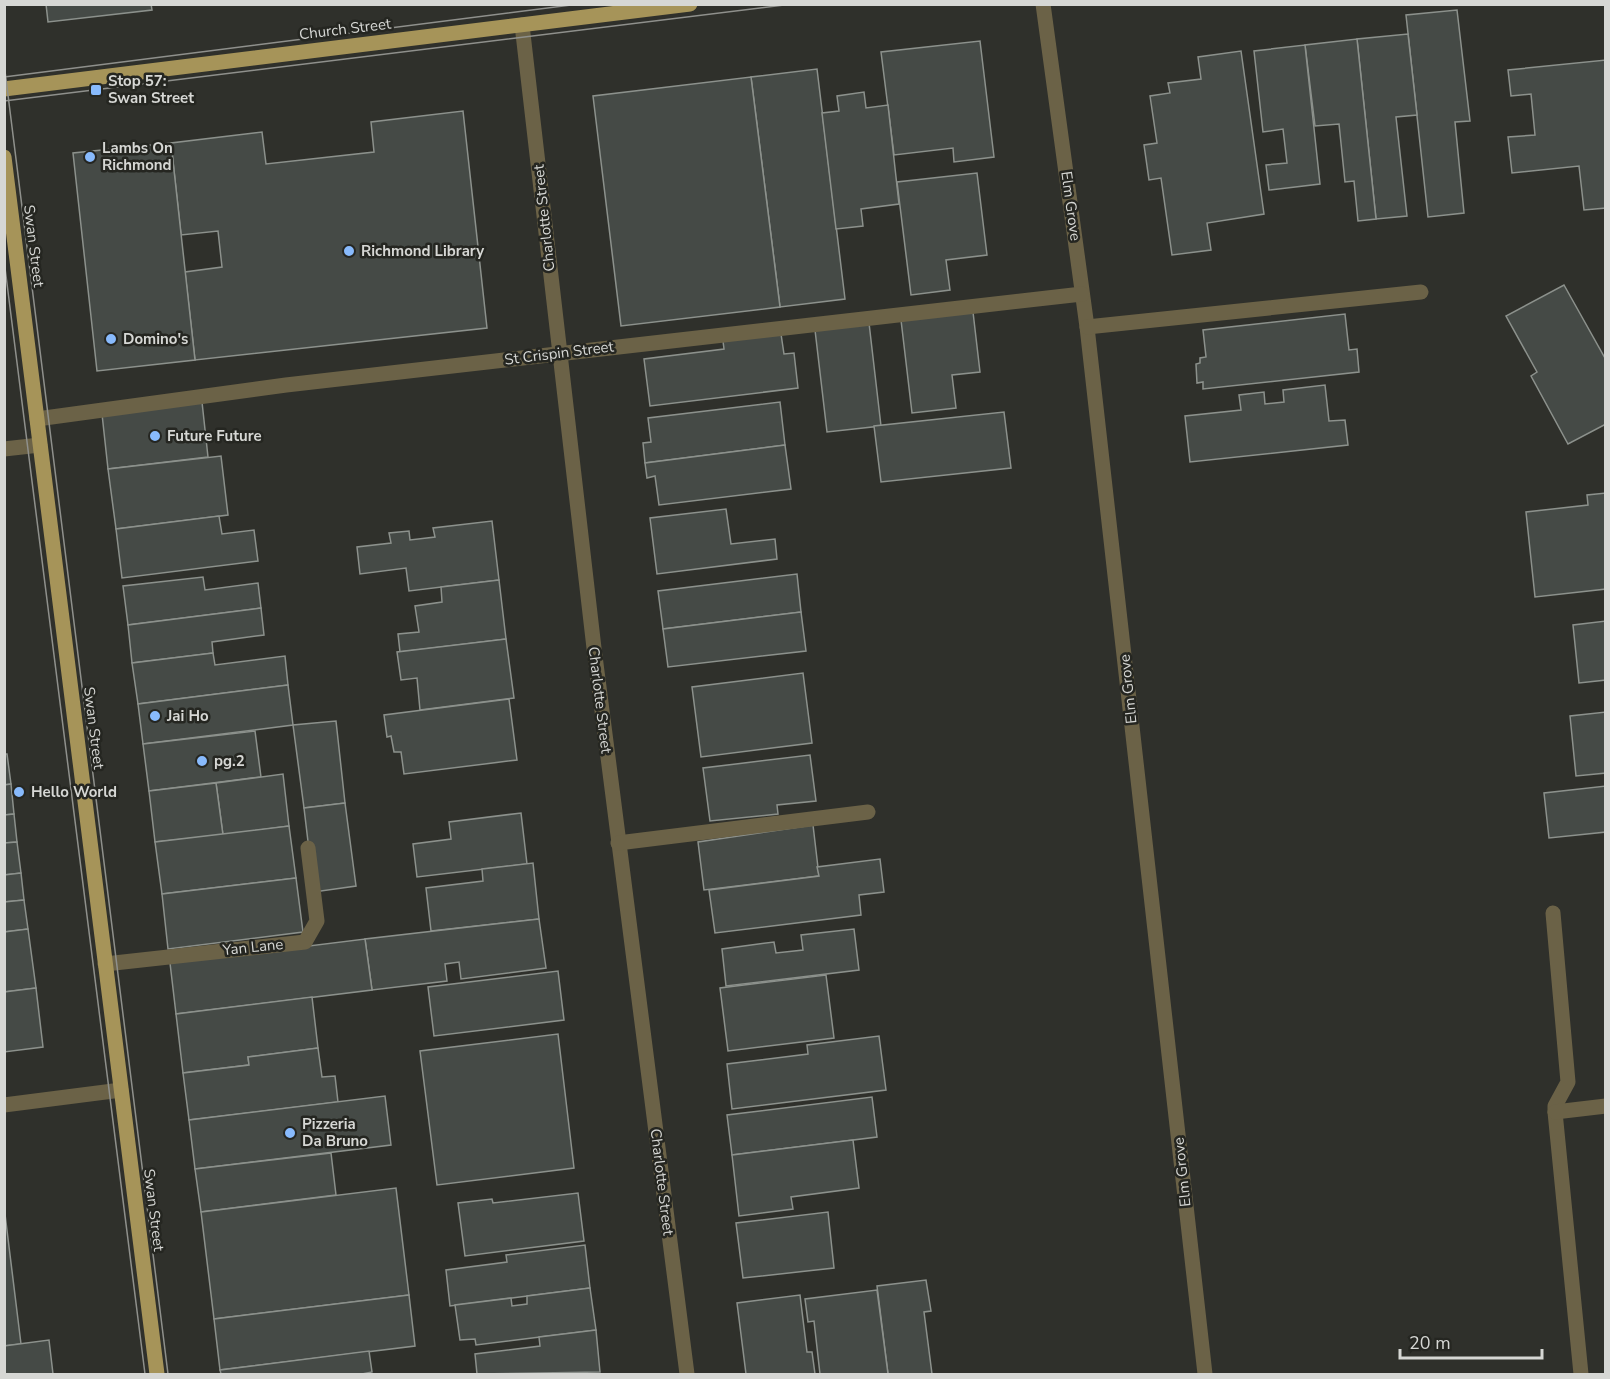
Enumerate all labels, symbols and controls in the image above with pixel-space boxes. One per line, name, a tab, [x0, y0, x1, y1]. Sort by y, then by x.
street label: Church Street	[298, 13, 393, 45]
place label: Stop 57: Swan Street	[108, 71, 194, 108]
marker: Stop 57: Swan Street	[89, 83, 103, 97]
place label: Lambs On Richmond	[102, 138, 173, 175]
marker: Lambs On Richmond	[83, 150, 97, 164]
street label: Charlotte Street	[528, 163, 560, 273]
street label: Elm Grove	[1056, 170, 1086, 242]
street label: Swan Street	[19, 204, 49, 289]
place label: Richmond Library	[361, 241, 484, 261]
marker: Richmond Library	[342, 244, 356, 258]
place label: Domino's	[123, 329, 188, 349]
marker: Domino's	[104, 332, 118, 346]
street label: St Crispin Street	[503, 336, 616, 370]
place label: Future Future	[167, 426, 262, 446]
marker: Future Future	[148, 429, 162, 443]
street label: Charlotte Street	[584, 645, 617, 755]
street label: Elm Grove	[1114, 653, 1142, 725]
street label: Swan Street	[79, 686, 109, 771]
place label: Jai Ho	[166, 706, 209, 726]
marker: Jai Ho	[148, 709, 162, 723]
place label: pg.2	[214, 751, 245, 771]
marker: pg.2	[195, 754, 209, 768]
place label: Hello World	[31, 782, 117, 802]
marker: Hello World	[12, 785, 26, 799]
street label: Yan Lane	[221, 934, 284, 960]
place label: Pizzeria Da Bruno	[302, 1114, 368, 1151]
marker: Pizzeria Da Bruno	[283, 1126, 297, 1140]
street label: Charlotte Street	[646, 1127, 679, 1237]
street label: Elm Grove	[1168, 1136, 1196, 1208]
street label: Swan Street	[139, 1168, 169, 1253]
scale bar	[1400, 1322, 1542, 1360]
text: 20 m	[1409, 1331, 1451, 1355]

